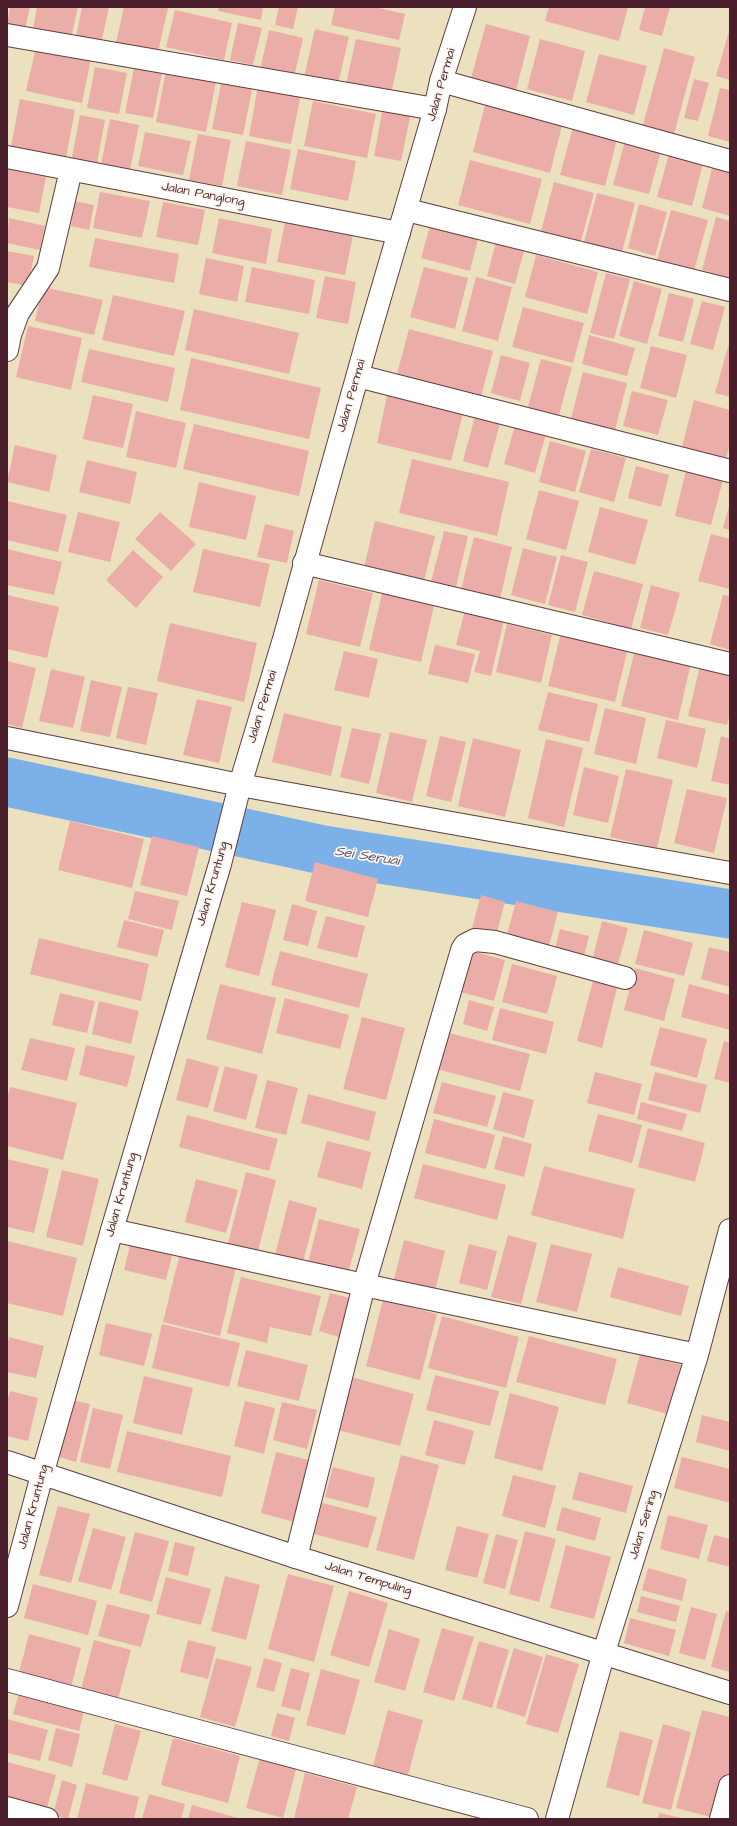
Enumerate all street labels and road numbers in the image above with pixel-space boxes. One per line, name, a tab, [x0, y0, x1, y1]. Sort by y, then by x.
street label: Jalan Permai	[424, 47, 460, 123]
street label: Jalan Panglong	[160, 179, 246, 211]
street label: Jalan Permai	[334, 358, 370, 434]
street label: Jalan Permai	[245, 669, 281, 745]
street label: Jalan Kruntung	[194, 840, 232, 928]
street label: Jalan Kruntung	[103, 1151, 141, 1239]
street label: Jalan Kruntung	[15, 1463, 53, 1551]
street label: Jalan Sering	[626, 1488, 662, 1562]
street label: Jalan Tempuling	[323, 1558, 413, 1600]

